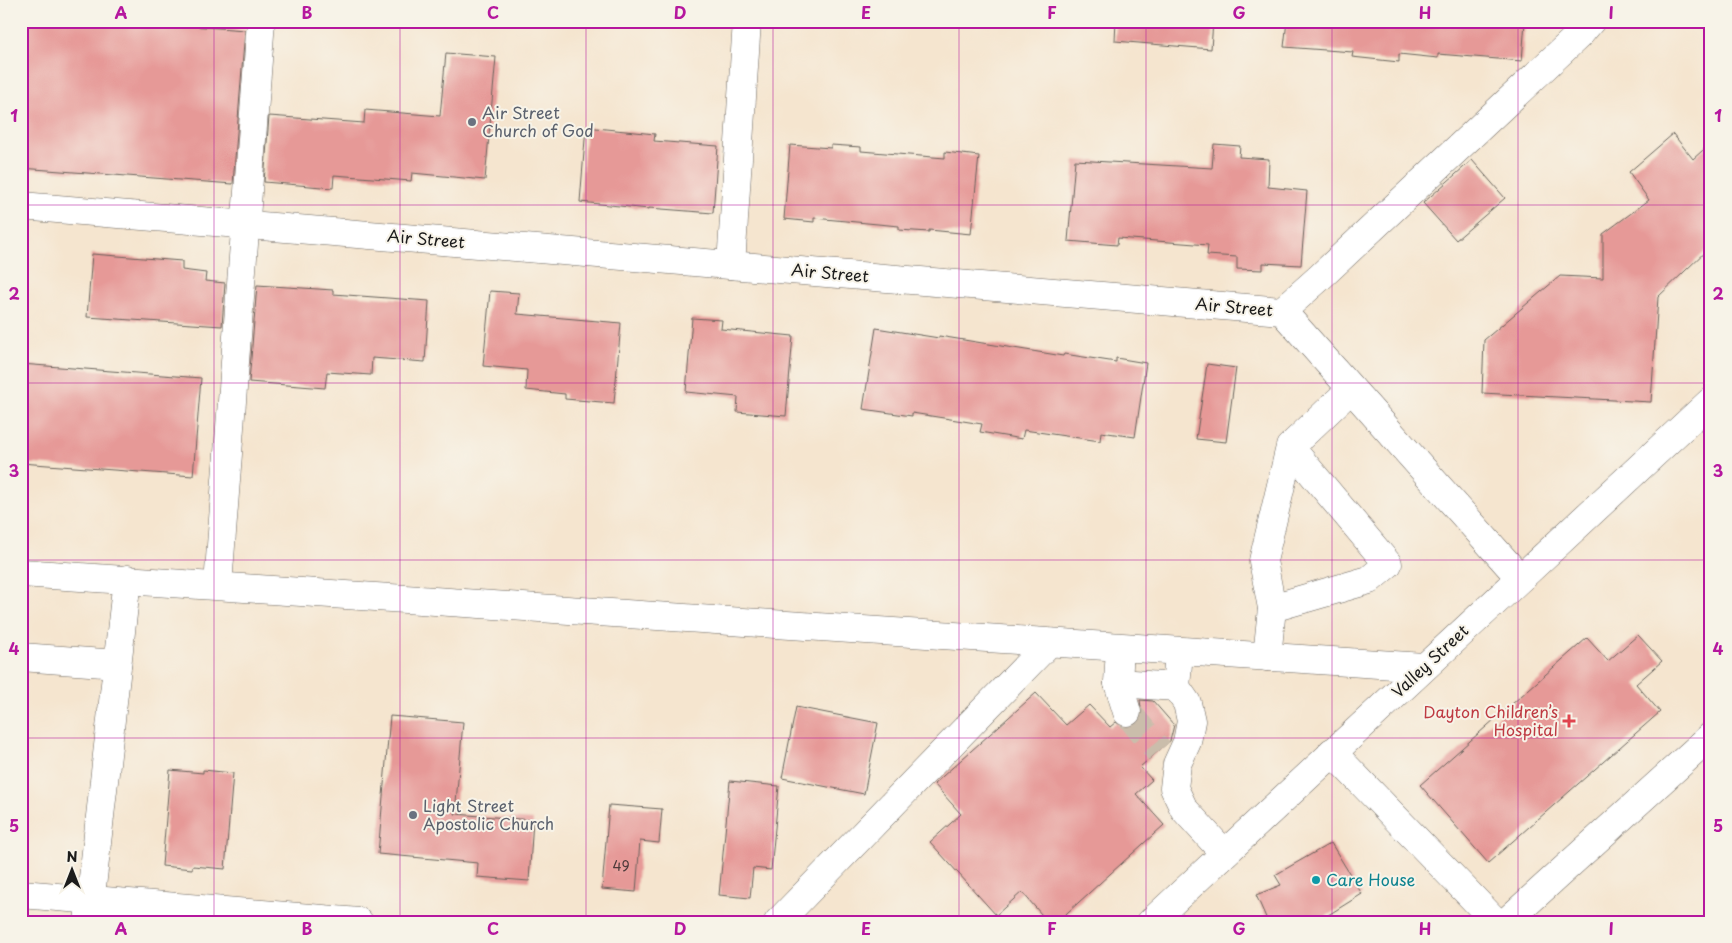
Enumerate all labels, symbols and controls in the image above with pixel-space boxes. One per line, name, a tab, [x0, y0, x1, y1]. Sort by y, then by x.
text: A	[115, 0, 128, 24]
text: B	[302, 0, 313, 24]
text: C	[487, 0, 499, 24]
text: D	[674, 0, 686, 24]
text: E	[861, 0, 871, 24]
text: F	[1047, 0, 1057, 24]
text: G	[1232, 0, 1246, 24]
text: H	[1419, 0, 1431, 24]
text: I	[1608, 0, 1614, 24]
place label: Air Street Church of God	[482, 100, 594, 142]
text: 1	[10, 103, 18, 127]
text: 1	[1714, 103, 1722, 127]
marker: Air Street Church of God	[466, 116, 478, 128]
street label: Air Street	[386, 223, 466, 253]
street label: Air Street	[790, 257, 870, 287]
text: 2	[8, 281, 20, 305]
text: 2	[1712, 281, 1724, 305]
street label: Air Street	[1194, 291, 1274, 321]
text: 3	[9, 458, 19, 482]
text: 3	[1713, 458, 1723, 482]
street label: Valley Street	[1385, 618, 1474, 702]
text: 4	[9, 636, 20, 660]
text: 4	[1713, 636, 1724, 660]
place label: Dayton Children’s Hospital	[1423, 699, 1558, 741]
marker: Dayton Children’s Hospital	[1562, 714, 1576, 728]
place label: Light Street Apostolic Church	[423, 793, 554, 835]
marker: Light Street Apostolic Church	[407, 809, 419, 821]
text: 5	[9, 813, 19, 837]
text: 5	[1713, 813, 1723, 837]
north arrow	[48, 846, 98, 896]
text: N	[66, 846, 78, 867]
house number: 49	[612, 855, 630, 876]
place label: Care House	[1326, 867, 1415, 891]
marker: Care House	[1310, 874, 1322, 886]
text: A	[115, 916, 128, 940]
text: B	[302, 916, 313, 940]
text: C	[487, 916, 499, 940]
text: D	[674, 916, 686, 940]
text: E	[861, 916, 871, 940]
text: F	[1047, 916, 1057, 940]
text: G	[1232, 916, 1246, 940]
text: H	[1419, 916, 1431, 940]
text: I	[1608, 916, 1614, 940]

